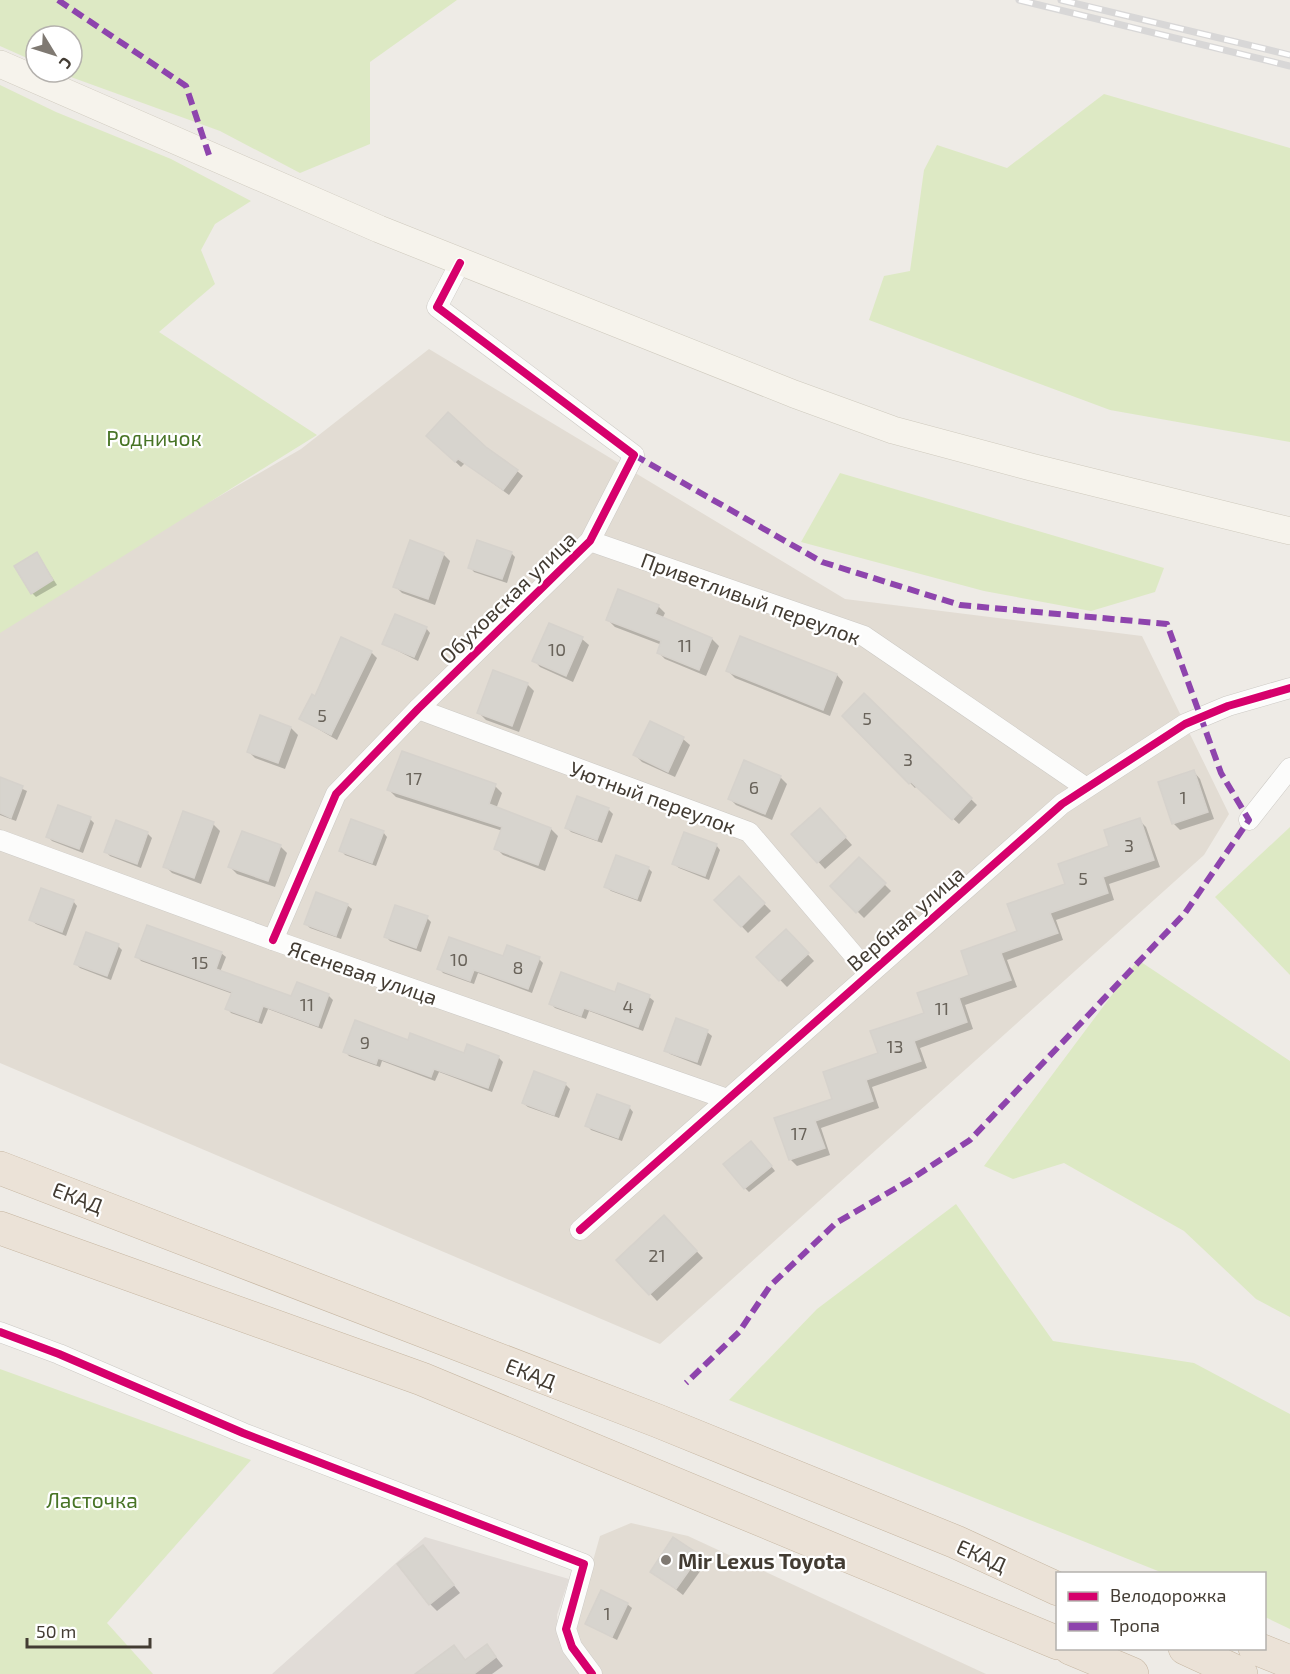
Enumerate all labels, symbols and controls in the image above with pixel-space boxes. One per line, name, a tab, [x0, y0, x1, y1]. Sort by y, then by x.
north arrow	[24, 24, 84, 84]
text: С	[56, 54, 77, 73]
park label: Родничок	[106, 425, 202, 450]
street label: Обуховская улица	[434, 526, 581, 669]
street label: Приветливый переулок	[637, 547, 864, 650]
house number: 11	[678, 634, 692, 656]
house number: 10	[548, 638, 566, 660]
house number: 5	[317, 704, 327, 726]
house number: 5	[862, 707, 872, 729]
house number: 3	[903, 748, 913, 770]
street label: Уютный переулок	[566, 755, 740, 840]
house number: 17	[406, 767, 422, 789]
house number: 6	[749, 776, 759, 798]
house number: 1	[1179, 786, 1187, 808]
house number: 3	[1124, 834, 1134, 856]
street label: Вербная улица	[841, 860, 969, 976]
house number: 5	[1078, 867, 1088, 889]
street label: Ясеневая улица	[285, 935, 441, 1010]
house number: 10	[450, 948, 468, 970]
house number: 15	[192, 951, 208, 973]
house number: 8	[513, 956, 523, 978]
house number: 11	[300, 993, 314, 1015]
house number: 4	[622, 995, 634, 1017]
house number: 11	[935, 997, 949, 1019]
house number: 9	[360, 1031, 370, 1053]
house number: 13	[886, 1035, 904, 1057]
house number: 17	[791, 1122, 807, 1144]
street label: ЕКАД	[49, 1176, 107, 1218]
house number: 21	[648, 1244, 666, 1266]
street label: ЕКАД	[502, 1352, 560, 1394]
park label: Ласточка	[46, 1487, 138, 1512]
street label: ЕКАД	[953, 1533, 1011, 1577]
place label: Mir Lexus Toyota	[678, 1548, 846, 1574]
marker: Mir Lexus Toyota	[659, 1553, 673, 1567]
legend	[1056, 1572, 1266, 1650]
text: Велодорожка	[1110, 1584, 1226, 1606]
house number: 1	[603, 1602, 611, 1624]
scale bar	[27, 1611, 150, 1649]
text: Тропа	[1110, 1614, 1160, 1636]
text: 50 m	[36, 1620, 76, 1642]

